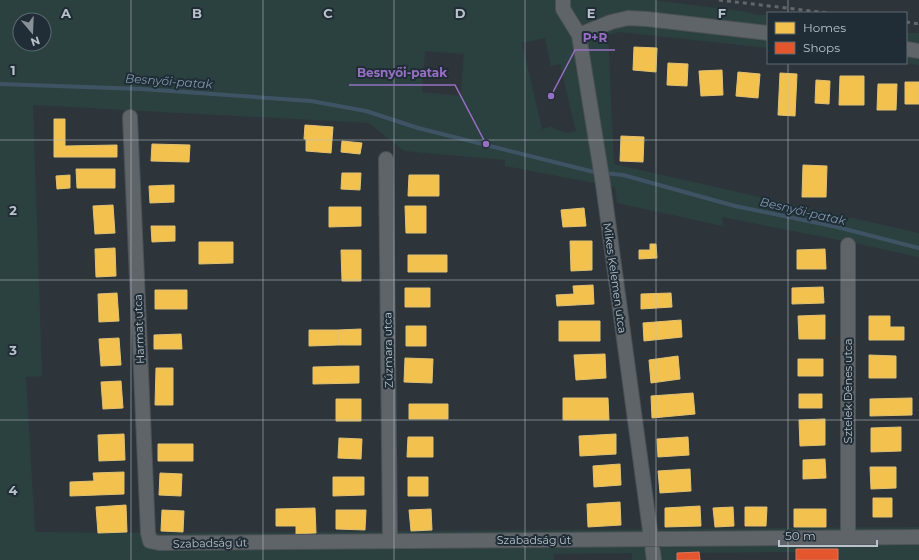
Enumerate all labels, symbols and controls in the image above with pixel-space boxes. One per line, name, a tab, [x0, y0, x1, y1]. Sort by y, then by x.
text: A	[60, 5, 72, 21]
text: B	[192, 5, 202, 21]
text: C	[323, 5, 333, 21]
text: D	[455, 5, 466, 21]
text: E	[587, 5, 596, 21]
text: F	[718, 5, 726, 21]
north arrow	[12, 12, 52, 52]
legend	[767, 12, 907, 64]
text: Homes	[803, 20, 846, 35]
callout: P+R	[575, 26, 615, 50]
text: P+R	[583, 30, 608, 45]
text: N	[29, 33, 42, 50]
text: Shops	[803, 40, 840, 55]
callout: Besnyői-patak	[349, 61, 455, 85]
text: 1	[10, 62, 16, 78]
text: Besnyői-patak	[357, 65, 447, 80]
water label: Besnyői-patak	[125, 70, 214, 92]
water label: Besnyői-patak	[759, 194, 848, 228]
text: 2	[9, 202, 17, 218]
street label: Mikes Kelemen utca	[600, 222, 630, 334]
street label: Harmat utca	[131, 294, 147, 364]
street label: Zúzmara utca	[380, 312, 396, 388]
street label: Sztelek Dénes utca	[841, 339, 855, 443]
text: 3	[8, 342, 17, 358]
text: 4	[9, 482, 18, 498]
scale bar	[779, 522, 877, 548]
text: 50 m	[785, 528, 816, 543]
street label: Szabadság út	[497, 533, 572, 547]
street label: Szabadság út	[173, 535, 248, 551]

